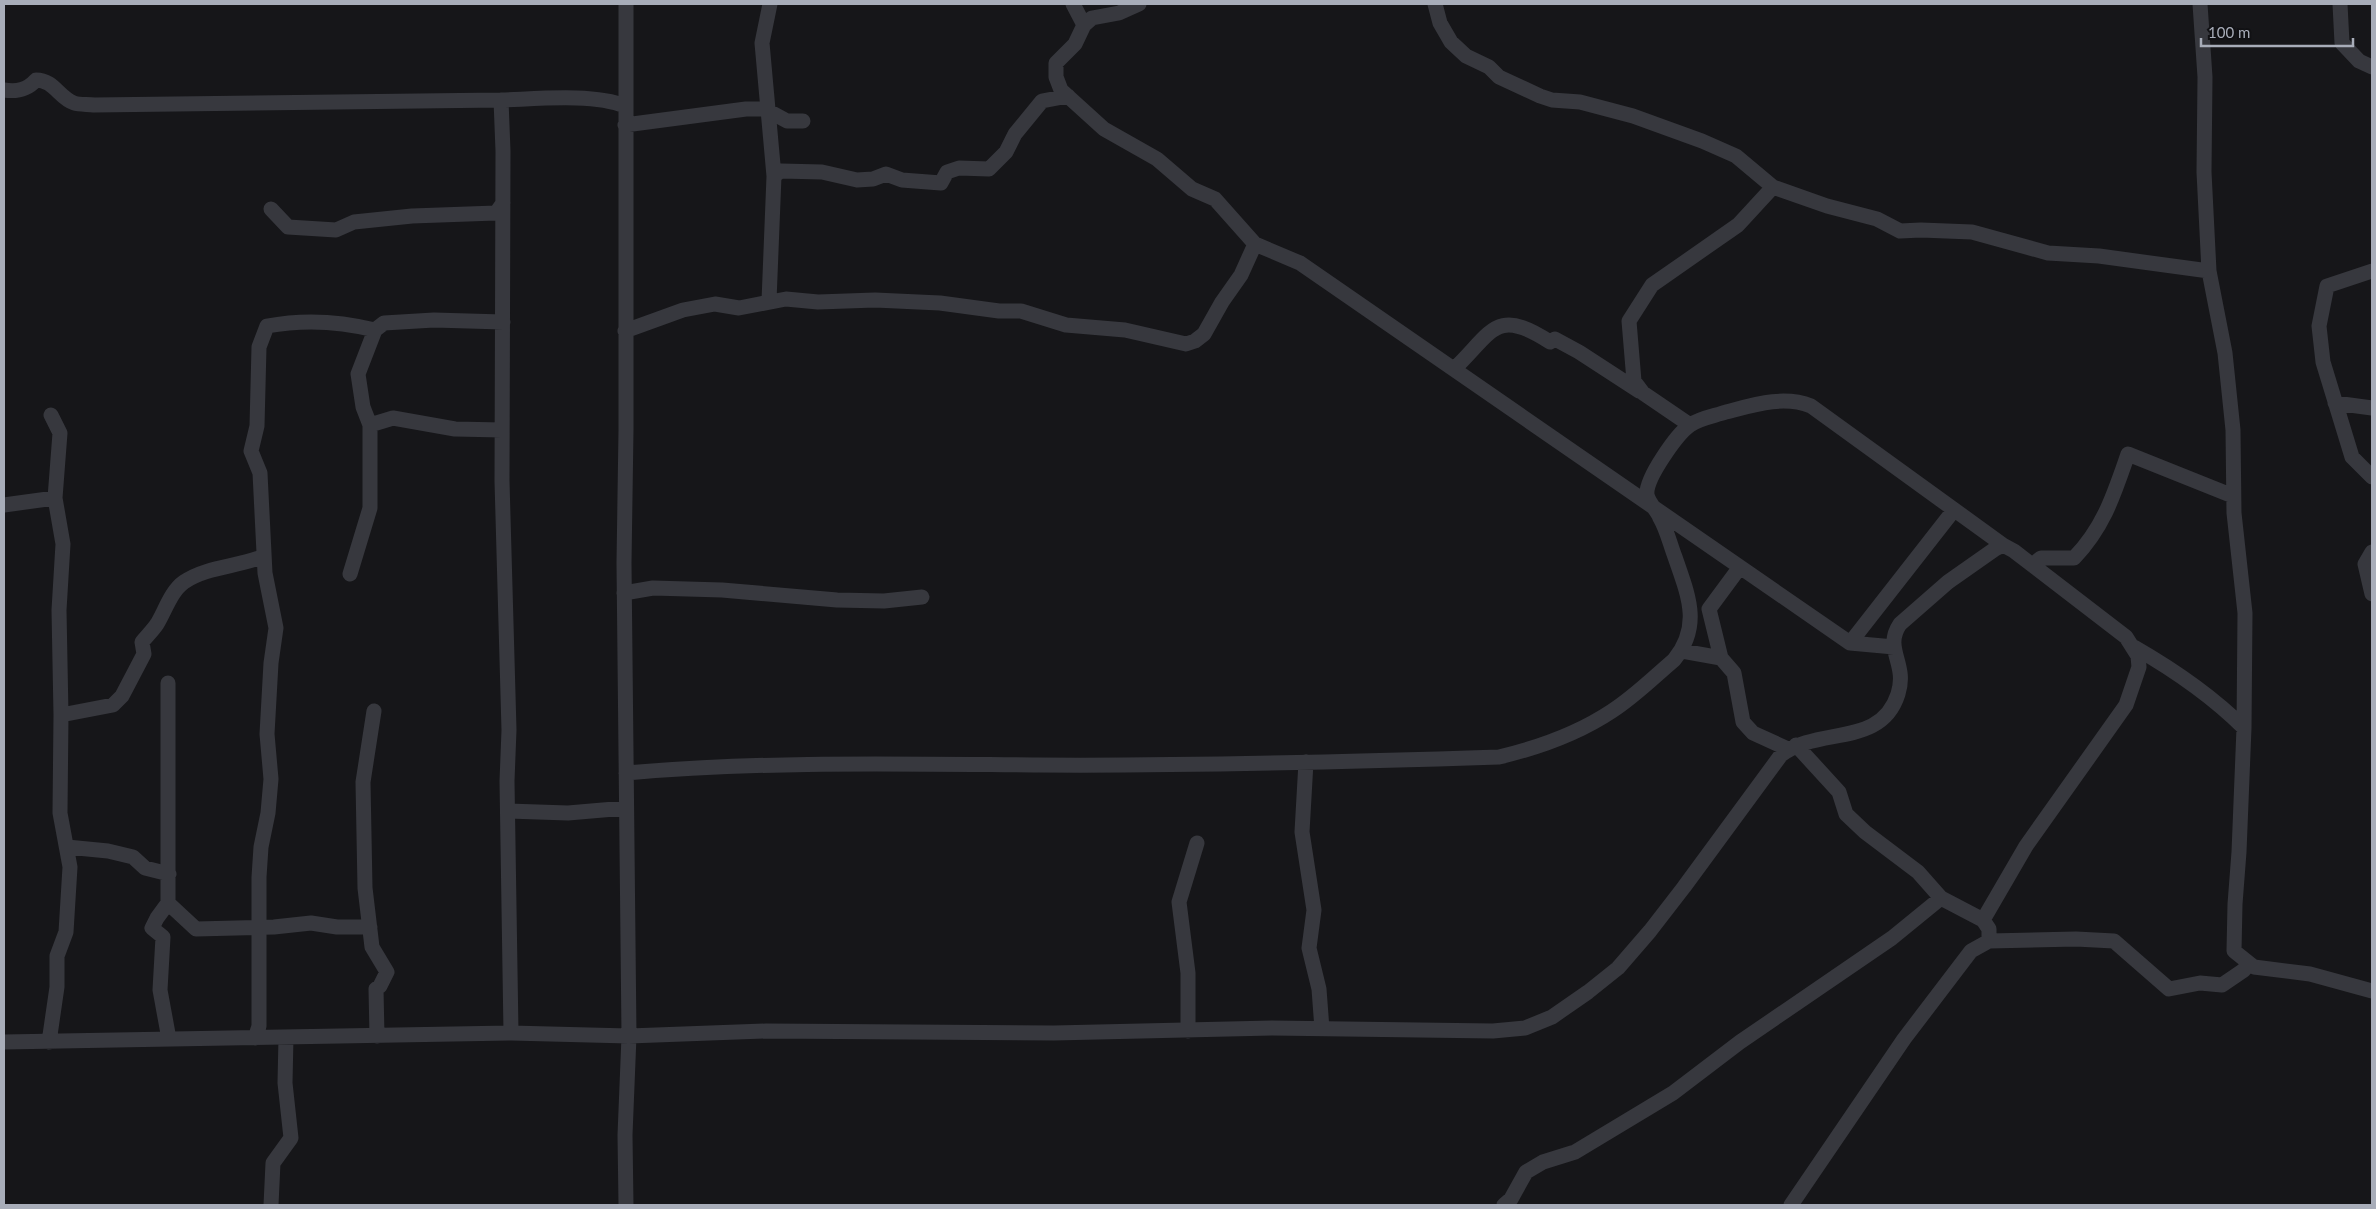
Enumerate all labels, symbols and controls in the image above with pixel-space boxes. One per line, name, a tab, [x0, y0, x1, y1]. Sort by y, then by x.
scale bar	[2201, 15, 2354, 47]
text: 100 m	[2208, 23, 2250, 41]

